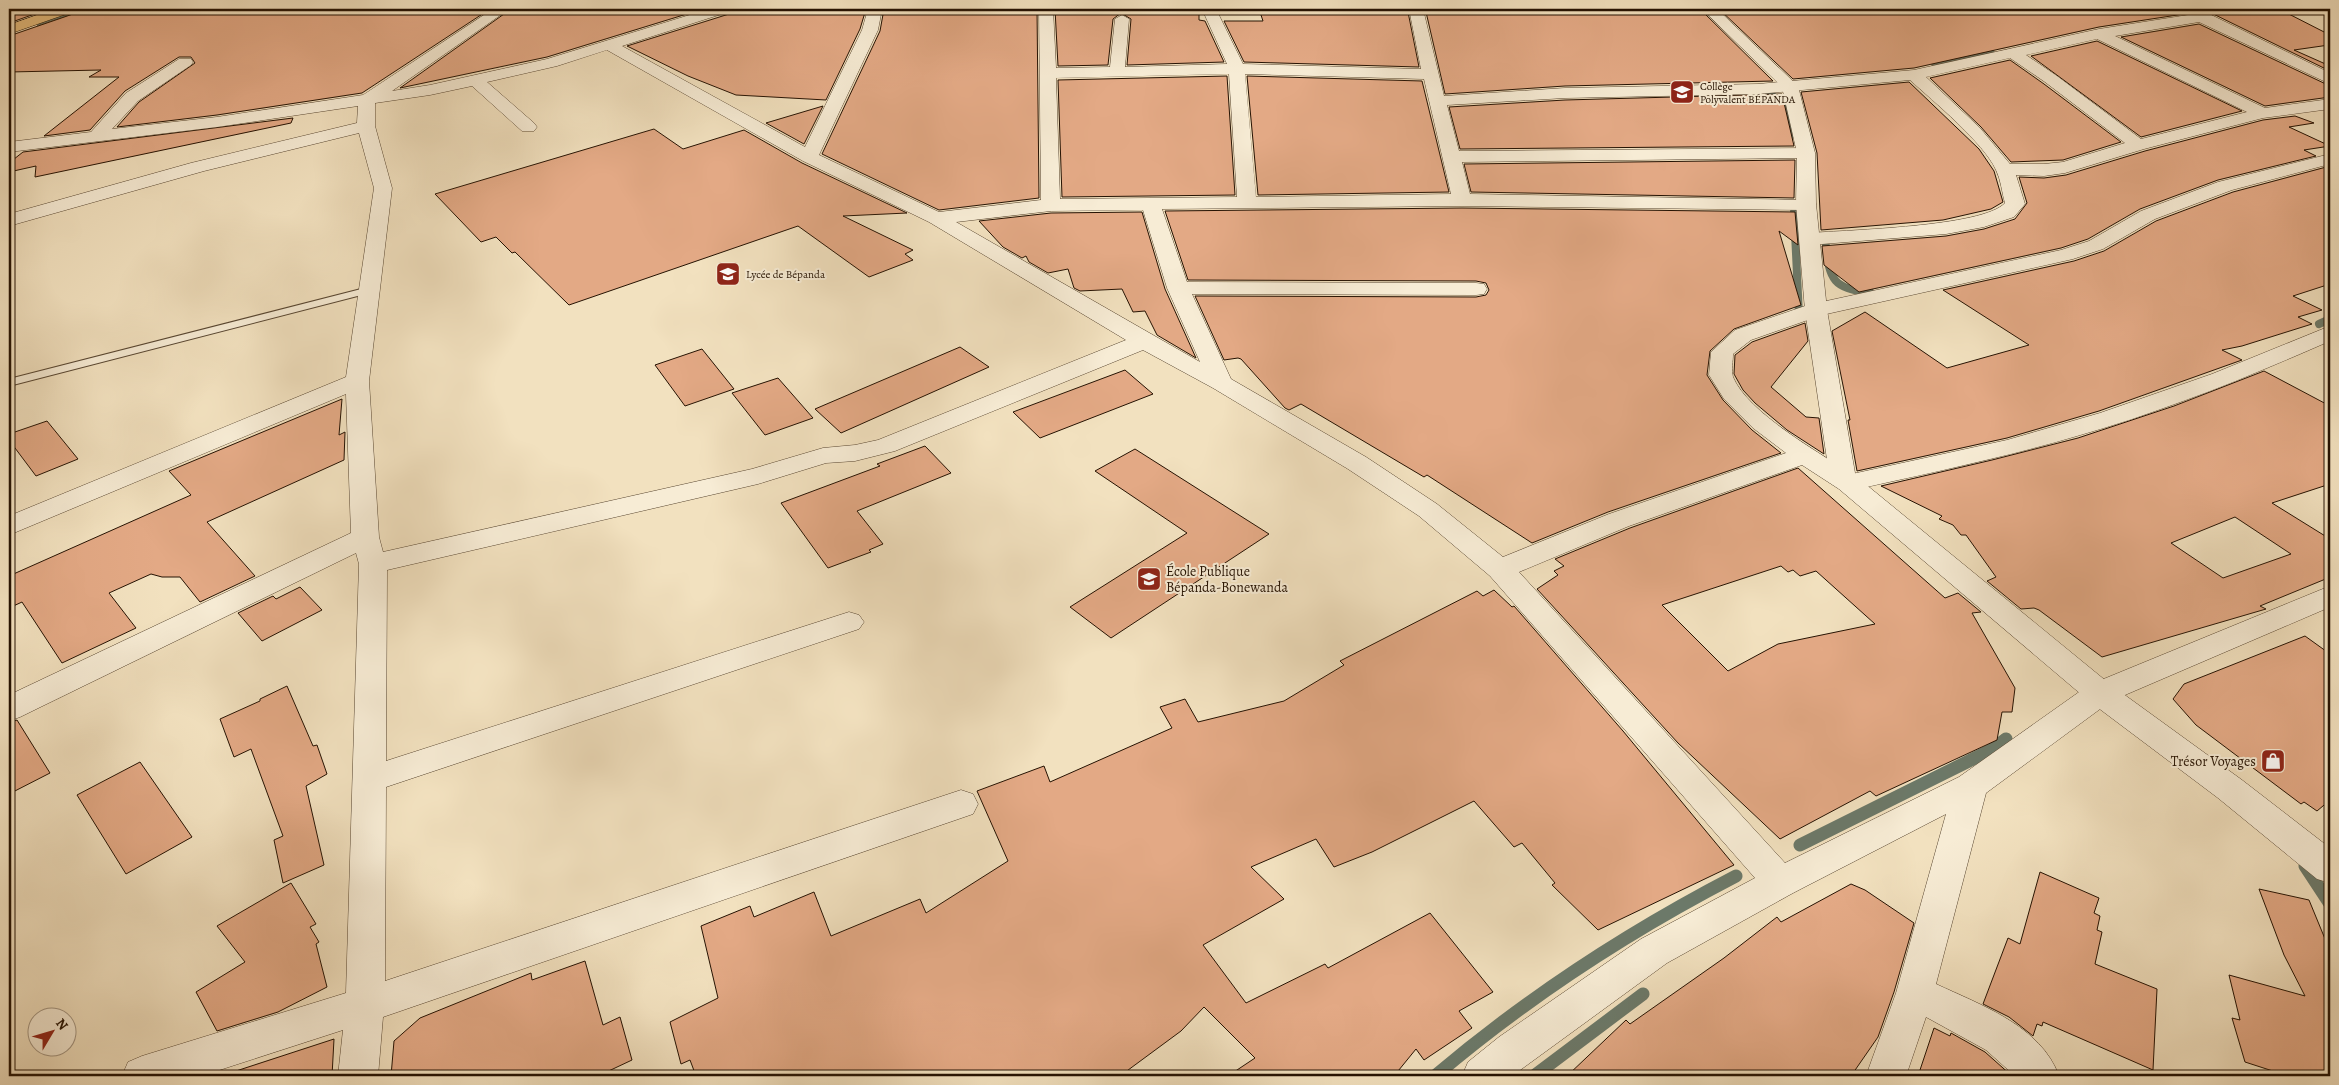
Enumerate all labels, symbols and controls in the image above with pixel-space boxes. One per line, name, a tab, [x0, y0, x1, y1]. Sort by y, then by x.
school or university icon: Collège Polyvalent BÉPANDA	[1669, 79, 1695, 105]
place label: Collège Polyvalent BÉPANDA	[1700, 79, 1796, 107]
school or university icon: Lycée de Bépanda	[715, 261, 741, 287]
place label: Lycée de Bépanda	[746, 267, 826, 282]
place label: École Publique Bépanda-Bonewanda	[1166, 562, 1289, 597]
school or university icon: École Publique Bépanda-Bonewanda	[1136, 566, 1162, 592]
shop icon: Trésor Voyages	[2260, 748, 2286, 774]
place label: Trésor Voyages	[2171, 752, 2256, 771]
north arrow	[28, 1008, 78, 1058]
text: N	[51, 1014, 72, 1034]

